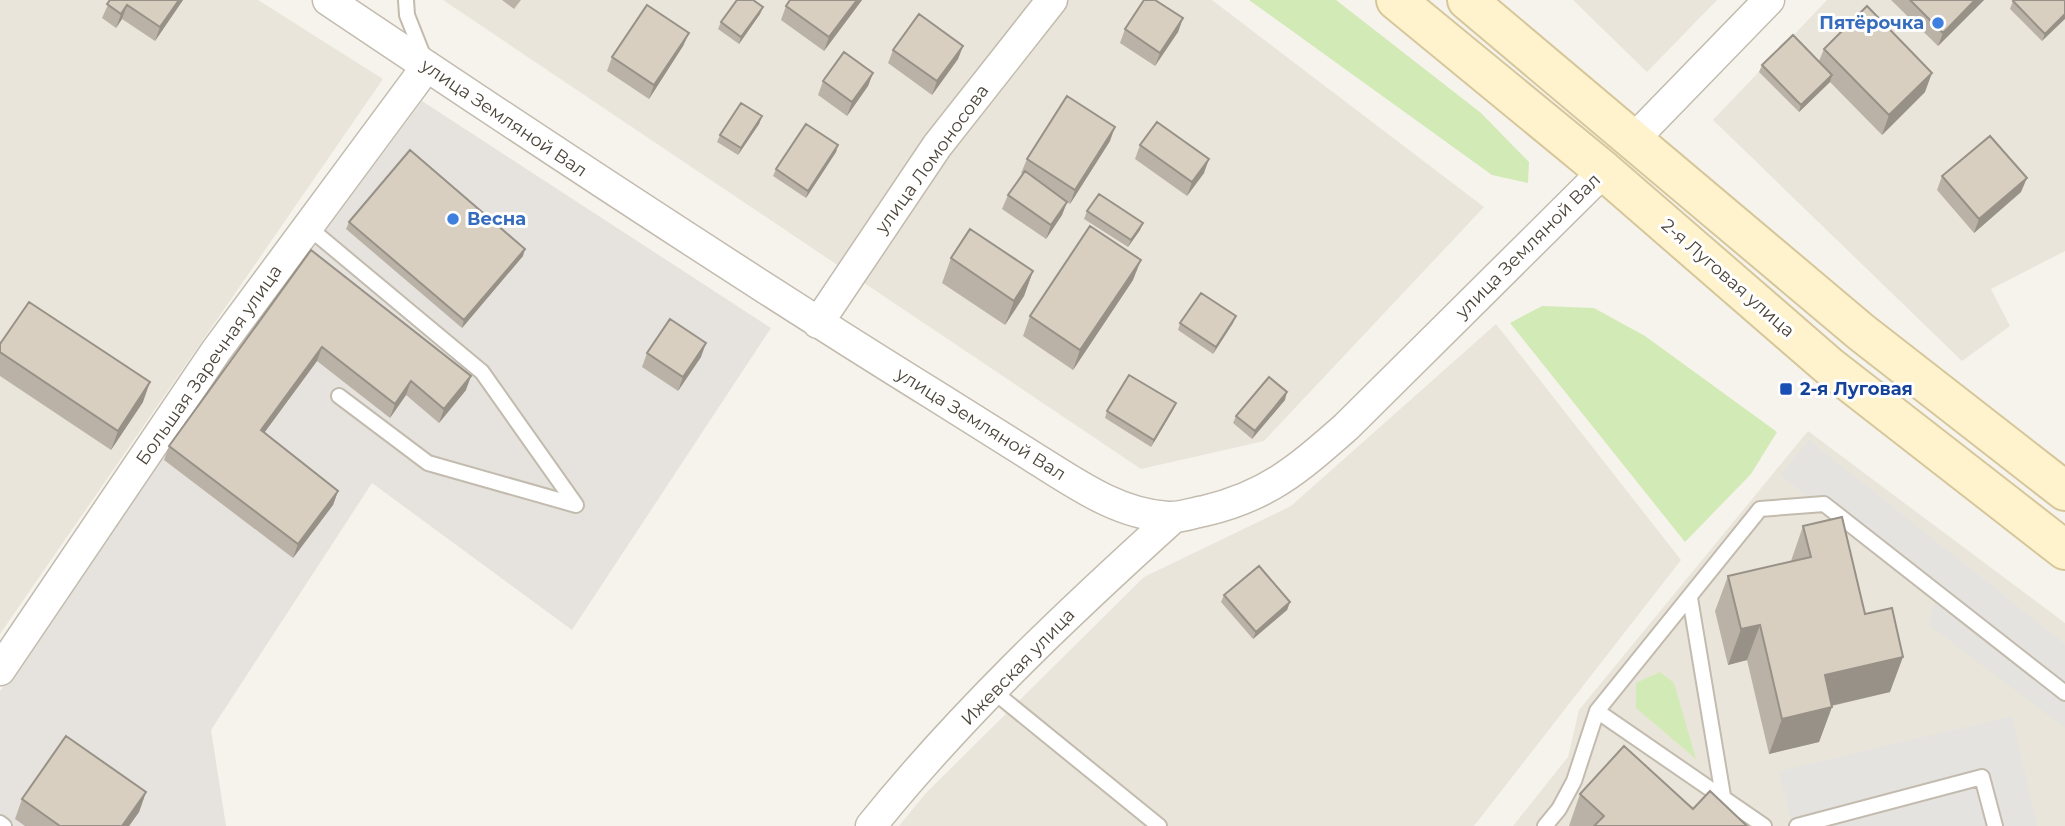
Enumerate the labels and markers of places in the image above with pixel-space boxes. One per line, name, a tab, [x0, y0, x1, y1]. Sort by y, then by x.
place label: Пятёрочка	[1819, 12, 1924, 34]
marker: Пятёрочка	[1930, 15, 1946, 31]
place label: Весна	[467, 208, 526, 230]
marker: Весна	[445, 211, 461, 227]
place label: 2-я Луговая	[1800, 378, 1913, 400]
marker: 2-я Луговая	[1778, 381, 1794, 397]

